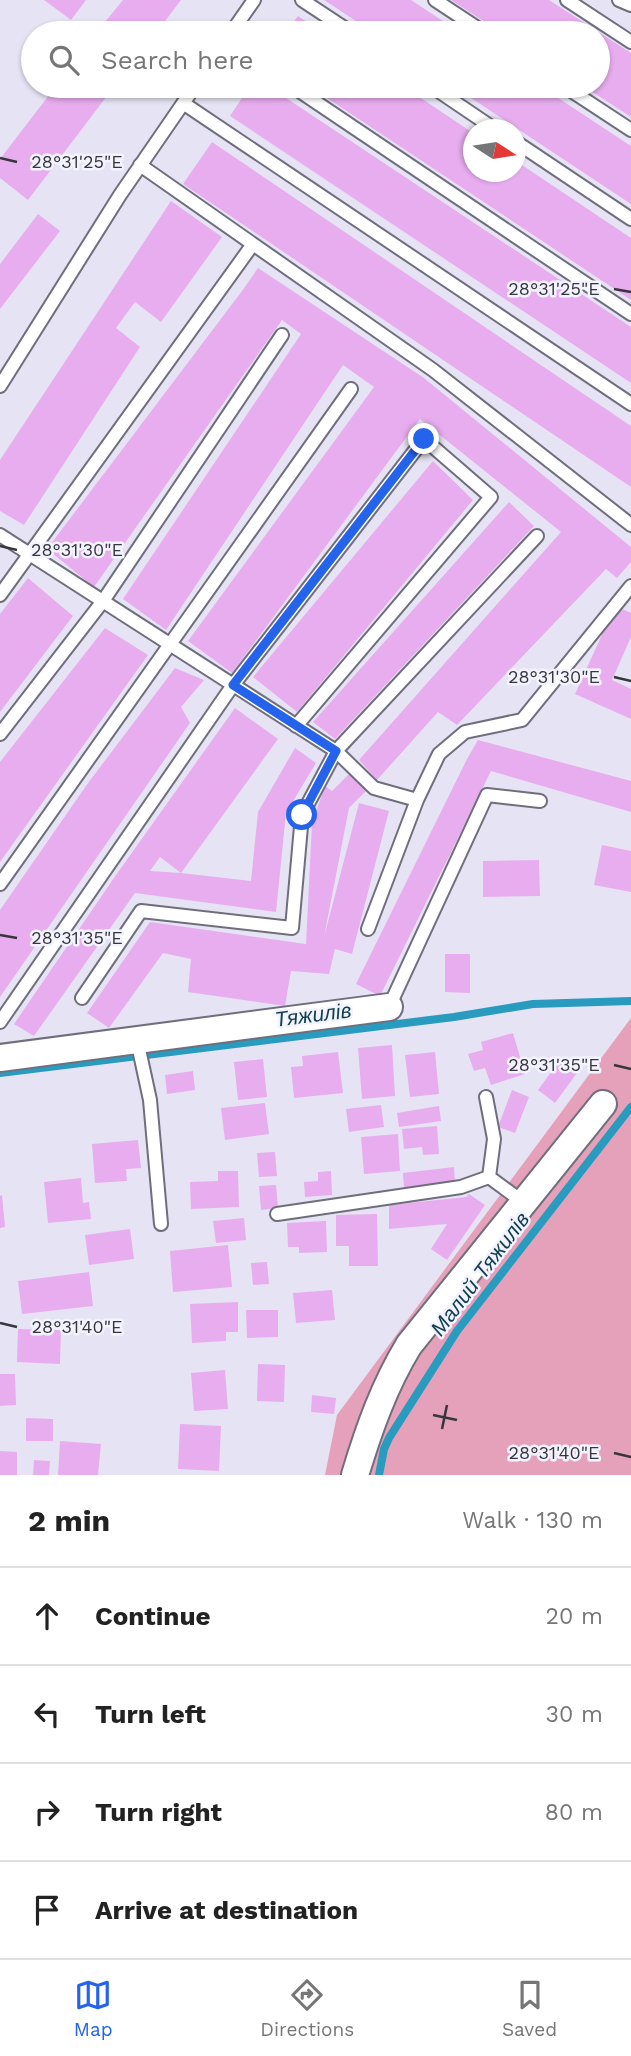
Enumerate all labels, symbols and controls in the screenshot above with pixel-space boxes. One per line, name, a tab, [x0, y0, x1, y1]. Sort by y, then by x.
search box	[21, 21, 610, 98]
icon: search	[45, 41, 83, 79]
text: Search here	[101, 45, 253, 75]
north arrow	[463, 119, 526, 182]
text: 28°31'25"E	[31, 151, 123, 172]
text: 28°31'25"E	[508, 278, 600, 299]
route end	[408, 423, 439, 454]
text: 28°31'30"E	[31, 539, 123, 560]
text: 28°31'30"E	[508, 666, 600, 687]
route start	[286, 799, 317, 830]
text: 28°31'35"E	[31, 927, 123, 948]
water label: Тяжилів	[273, 997, 353, 1032]
text: 28°31'35"E	[508, 1054, 600, 1075]
water label: Малий Тяжилів	[425, 1207, 534, 1340]
text: 28°31'40"E	[32, 1316, 122, 1337]
text: 28°31'40"E	[509, 1442, 599, 1463]
text: 2 min	[28, 1503, 110, 1538]
text: Walk · 130 m	[462, 1507, 603, 1534]
icon: ahead	[28, 1597, 66, 1635]
text: Continue	[95, 1601, 211, 1631]
text: 20 m	[546, 1603, 603, 1630]
icon: left	[28, 1695, 66, 1733]
text: Turn left	[95, 1699, 206, 1729]
text: 30 m	[546, 1701, 603, 1728]
icon: right	[28, 1793, 66, 1831]
text: Turn right	[95, 1797, 222, 1827]
text: 80 m	[545, 1799, 603, 1826]
icon: arrive	[28, 1891, 66, 1929]
text: Arrive at destination	[95, 1895, 358, 1925]
tab: Map	[74, 1976, 113, 2041]
tab: Directions	[260, 1976, 354, 2041]
tab: Saved	[502, 1976, 557, 2041]

